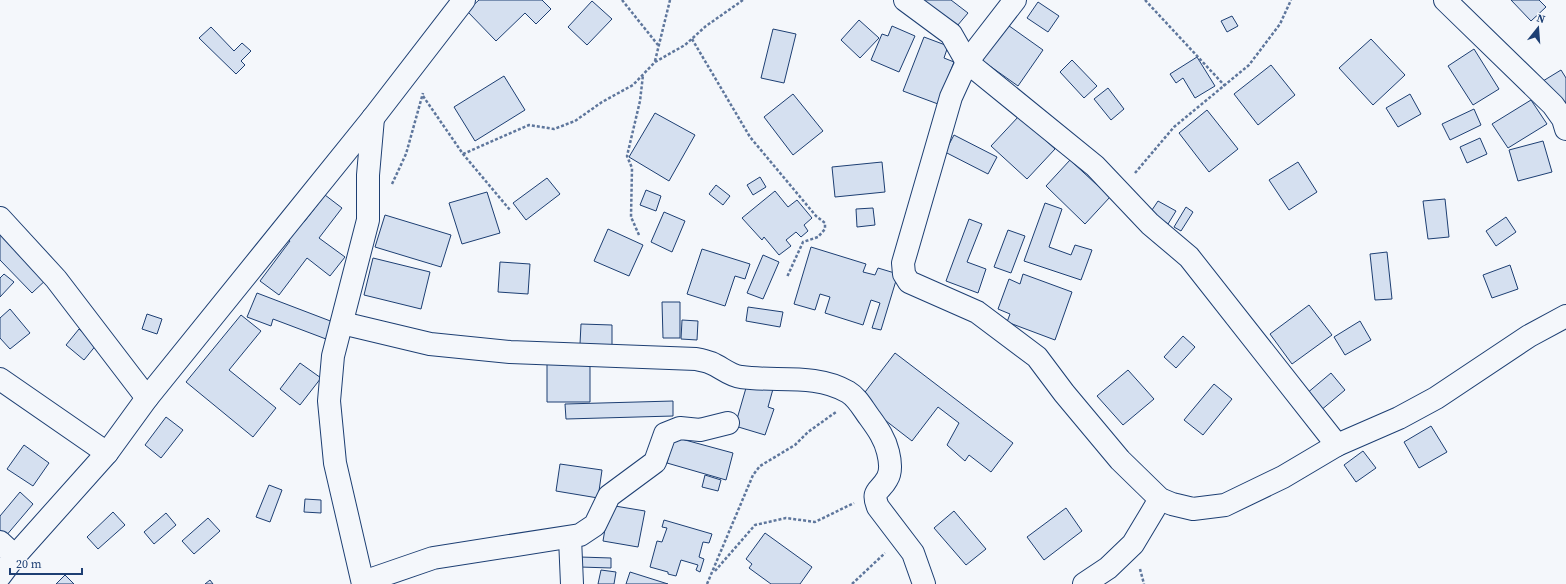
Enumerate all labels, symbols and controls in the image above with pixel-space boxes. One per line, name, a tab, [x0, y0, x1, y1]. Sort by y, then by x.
north arrow	[1518, 8, 1558, 48]
text: N	[1535, 11, 1547, 27]
scale bar	[10, 550, 82, 576]
text: 20 m	[16, 556, 42, 572]

